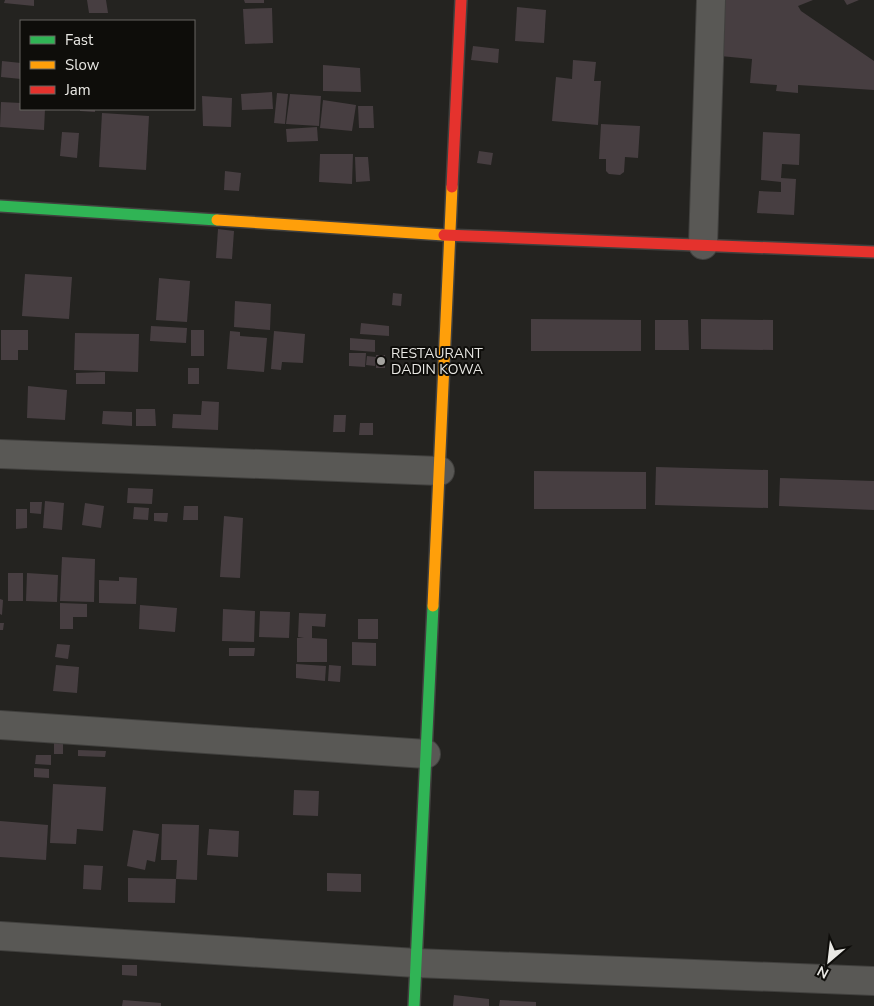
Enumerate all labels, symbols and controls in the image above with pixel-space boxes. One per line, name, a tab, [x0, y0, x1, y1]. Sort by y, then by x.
legend	[20, 20, 195, 110]
text: Fast	[65, 30, 94, 50]
text: Slow	[65, 55, 100, 75]
text: Jam	[64, 80, 91, 100]
place label: RESTAURANT DADIN KOWA	[391, 344, 483, 379]
marker: RESTAURANT DADIN KOWA	[375, 355, 387, 367]
north arrow	[804, 936, 854, 986]
text: N	[814, 961, 832, 983]

